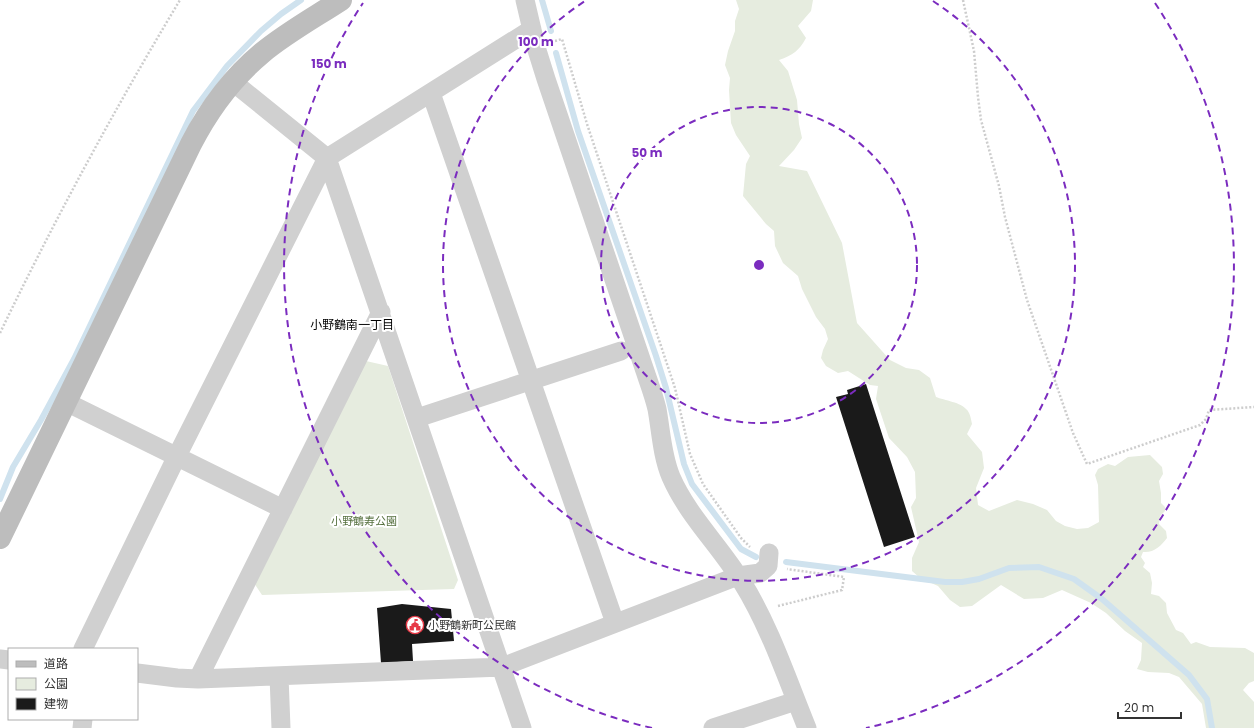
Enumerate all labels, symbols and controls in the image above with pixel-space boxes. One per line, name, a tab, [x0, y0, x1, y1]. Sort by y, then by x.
text: 100 m	[518, 33, 554, 50]
text: 150 m	[311, 55, 347, 72]
text: 50 m	[632, 144, 663, 161]
centre of rings	[752, 258, 766, 272]
district label: 小野鶴南一丁目	[310, 316, 394, 333]
park label: 小野鶴寿公園	[331, 513, 397, 529]
public building icon: 小野鶴新町公民館	[405, 615, 425, 635]
place label: 小野鶴新町公民館	[428, 617, 516, 633]
legend	[8, 648, 138, 720]
text: 道路	[44, 655, 68, 672]
text: 公園	[44, 675, 68, 692]
scale bar	[1118, 694, 1181, 720]
text: 建物	[44, 695, 68, 712]
text: 20 m	[1124, 699, 1154, 716]

